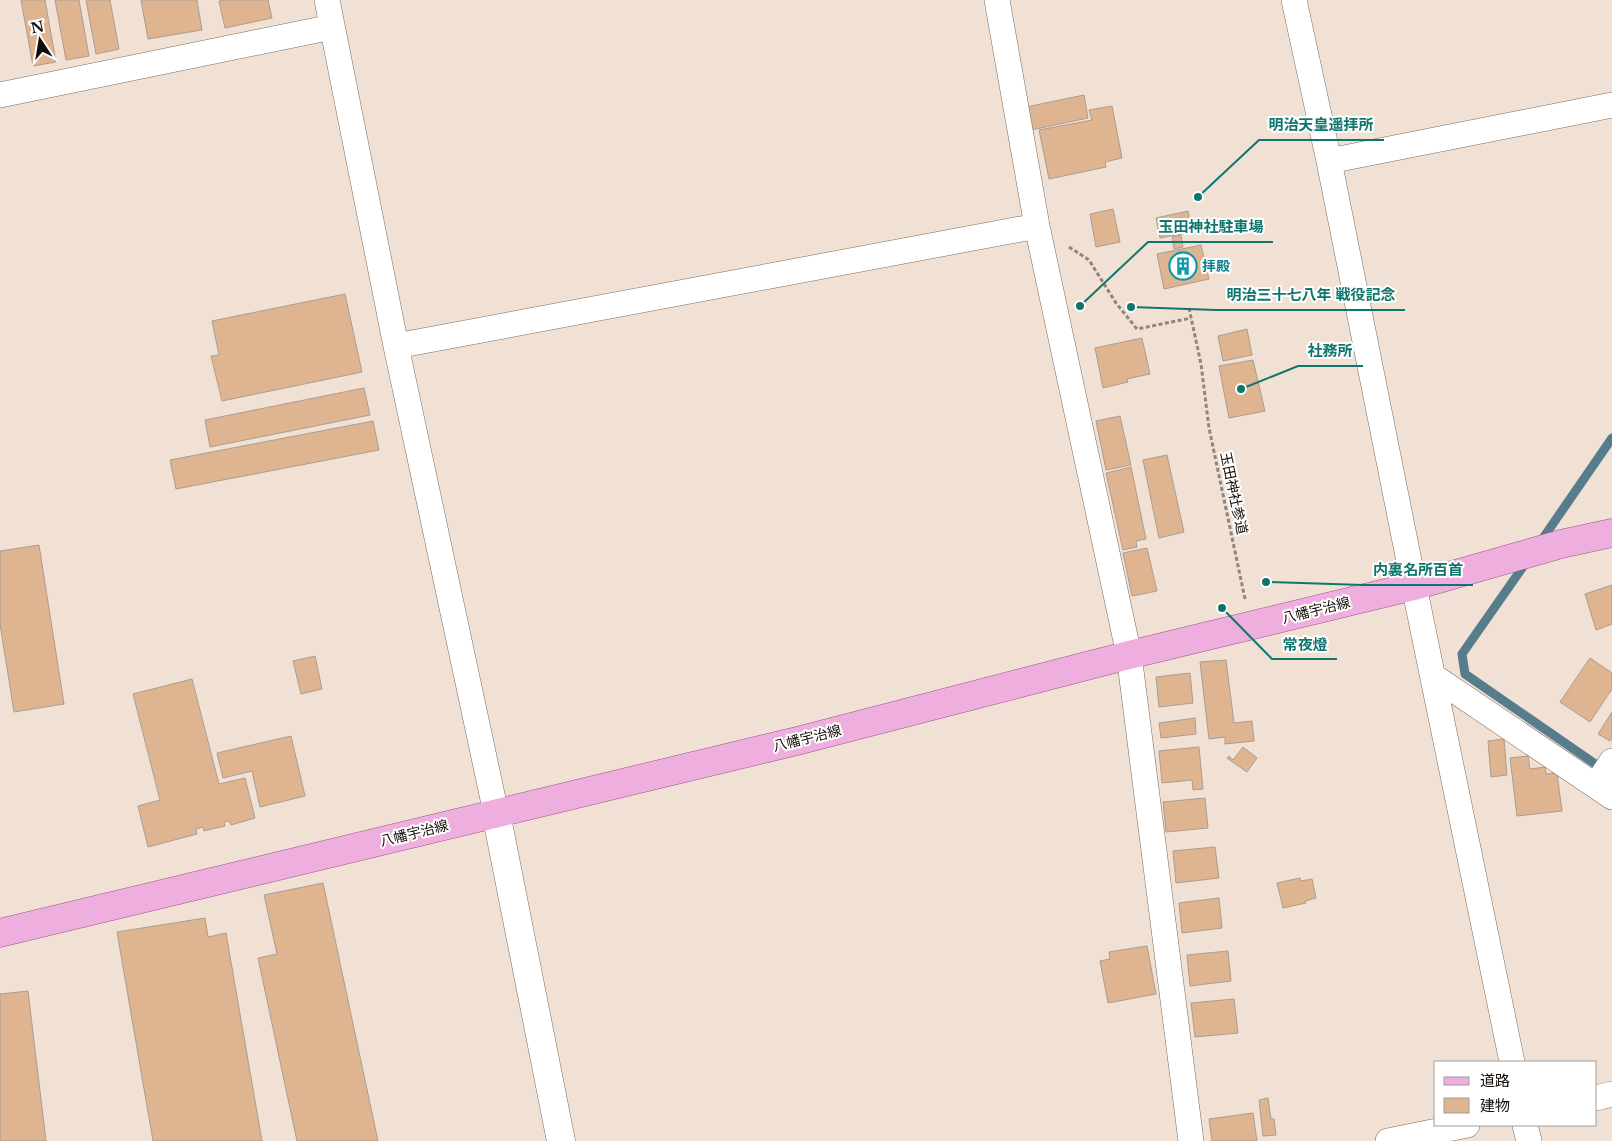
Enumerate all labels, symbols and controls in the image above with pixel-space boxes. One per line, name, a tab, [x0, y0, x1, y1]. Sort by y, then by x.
north arrow	[15, 15, 65, 65]
text: N	[29, 17, 46, 37]
callout: 明治天皇遥拝所	[1259, 110, 1384, 140]
text: 明治天皇遥拝所	[1268, 115, 1374, 134]
callout: 玉田神社駐車場	[1148, 212, 1273, 242]
text: 玉田神社駐車場	[1158, 217, 1264, 236]
building icon: 拝殿	[1168, 251, 1198, 281]
place label: 拝殿	[1202, 257, 1230, 275]
callout: 明治三十七八年 戦役記念	[1216, 280, 1405, 310]
text: 明治三十七八年 戦役記念	[1227, 285, 1396, 304]
callout: 社務所	[1298, 336, 1363, 366]
text: 社務所	[1307, 341, 1353, 360]
street label: 玉田神社参道	[1216, 450, 1252, 536]
callout: 内裏名所百首	[1363, 555, 1473, 585]
text: 内裏名所百首	[1373, 560, 1463, 579]
street label: 八幡宇治線	[1280, 593, 1352, 627]
callout: 常夜燈	[1272, 629, 1337, 659]
text: 常夜燈	[1282, 635, 1328, 654]
street label: 八幡宇治線	[771, 721, 843, 755]
street label: 八幡宇治線	[378, 816, 450, 850]
legend	[1434, 1061, 1597, 1126]
text: 道路	[1480, 1071, 1510, 1090]
text: 建物	[1480, 1096, 1510, 1115]

